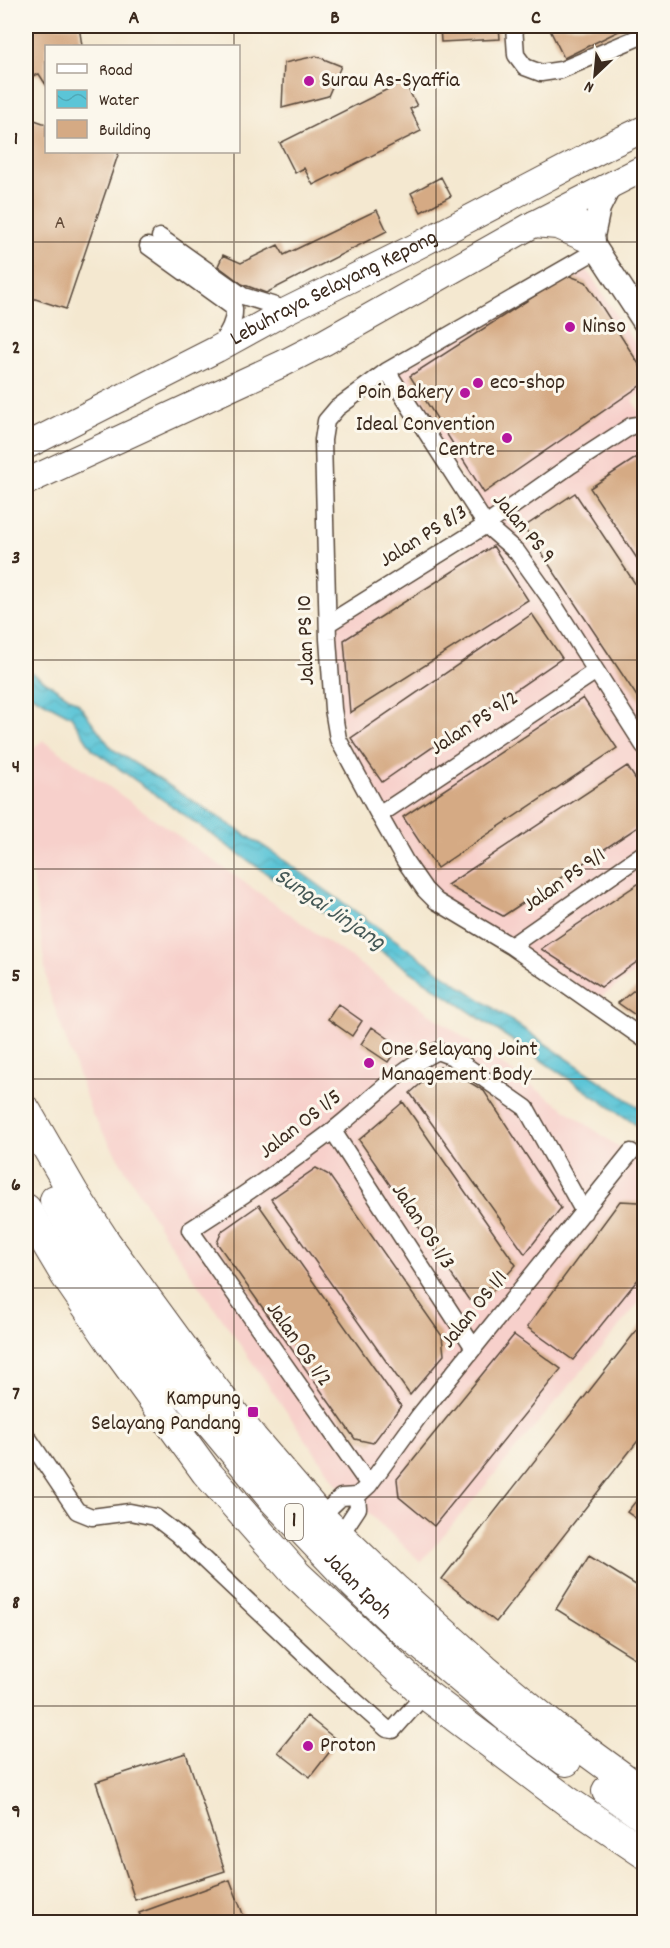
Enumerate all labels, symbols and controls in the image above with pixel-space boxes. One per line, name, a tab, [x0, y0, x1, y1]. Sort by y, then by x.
text: A	[129, 5, 140, 33]
text: B	[330, 5, 340, 33]
text: C	[531, 5, 541, 33]
legend	[45, 45, 240, 153]
north arrow	[565, 45, 625, 105]
text: Road	[99, 59, 133, 84]
place label: Surau As-Syaffia	[321, 66, 460, 97]
marker: Surau As-Syaffia	[302, 74, 316, 88]
text: N	[581, 74, 598, 98]
text: Water	[99, 89, 139, 114]
text: Building	[99, 119, 151, 144]
text: 1	[14, 126, 18, 154]
house number: A	[55, 210, 66, 238]
street label: Lebuhraya Selayang Kepong	[225, 222, 443, 354]
place label: Ninso	[582, 312, 626, 343]
marker: Ninso	[563, 320, 577, 334]
text: 2	[12, 335, 20, 363]
place label: eco-shop	[490, 368, 565, 399]
marker: eco-shop	[471, 376, 485, 390]
place label: Poin Bakery	[357, 378, 454, 409]
marker: Poin Bakery	[458, 386, 472, 400]
place label: Ideal Convention Centre	[356, 410, 495, 466]
marker: Ideal Convention Centre	[500, 431, 514, 445]
street label: Jalan PS 9	[484, 487, 562, 571]
street label: Jalan PS 8/3	[374, 498, 474, 576]
text: 3	[12, 545, 20, 573]
street label: Jalan PS 10	[290, 594, 324, 686]
street label: Jalan PS 9/2	[425, 684, 525, 764]
text: 4	[12, 754, 20, 782]
street label: Jalan PS 9/1	[517, 841, 613, 921]
water label: Sungai Jinjang	[267, 860, 392, 960]
text: 5	[11, 963, 21, 991]
place label: One Selayang Joint Management Body	[381, 1035, 538, 1091]
marker: One Selayang Joint Management Body	[362, 1056, 376, 1070]
street label: Jalan OS 1/5	[253, 1083, 349, 1167]
text: 6	[11, 1172, 21, 1200]
street label: Jalan OS 1/3	[383, 1178, 461, 1276]
street label: Jalan OS 1/1	[434, 1264, 516, 1356]
street label: Jalan OS 1/2	[257, 1296, 339, 1394]
text: 7	[12, 1381, 20, 1409]
place label: Kampung Selayang Pandang	[91, 1384, 241, 1440]
marker: Kampung Selayang Pandang	[246, 1405, 260, 1419]
road number: 1	[285, 1504, 303, 1540]
street label: Jalan Ipoh	[316, 1545, 399, 1628]
text: 8	[12, 1590, 20, 1618]
place label: Proton	[320, 1731, 376, 1762]
marker: Proton	[301, 1739, 315, 1753]
text: 9	[11, 1799, 21, 1827]

